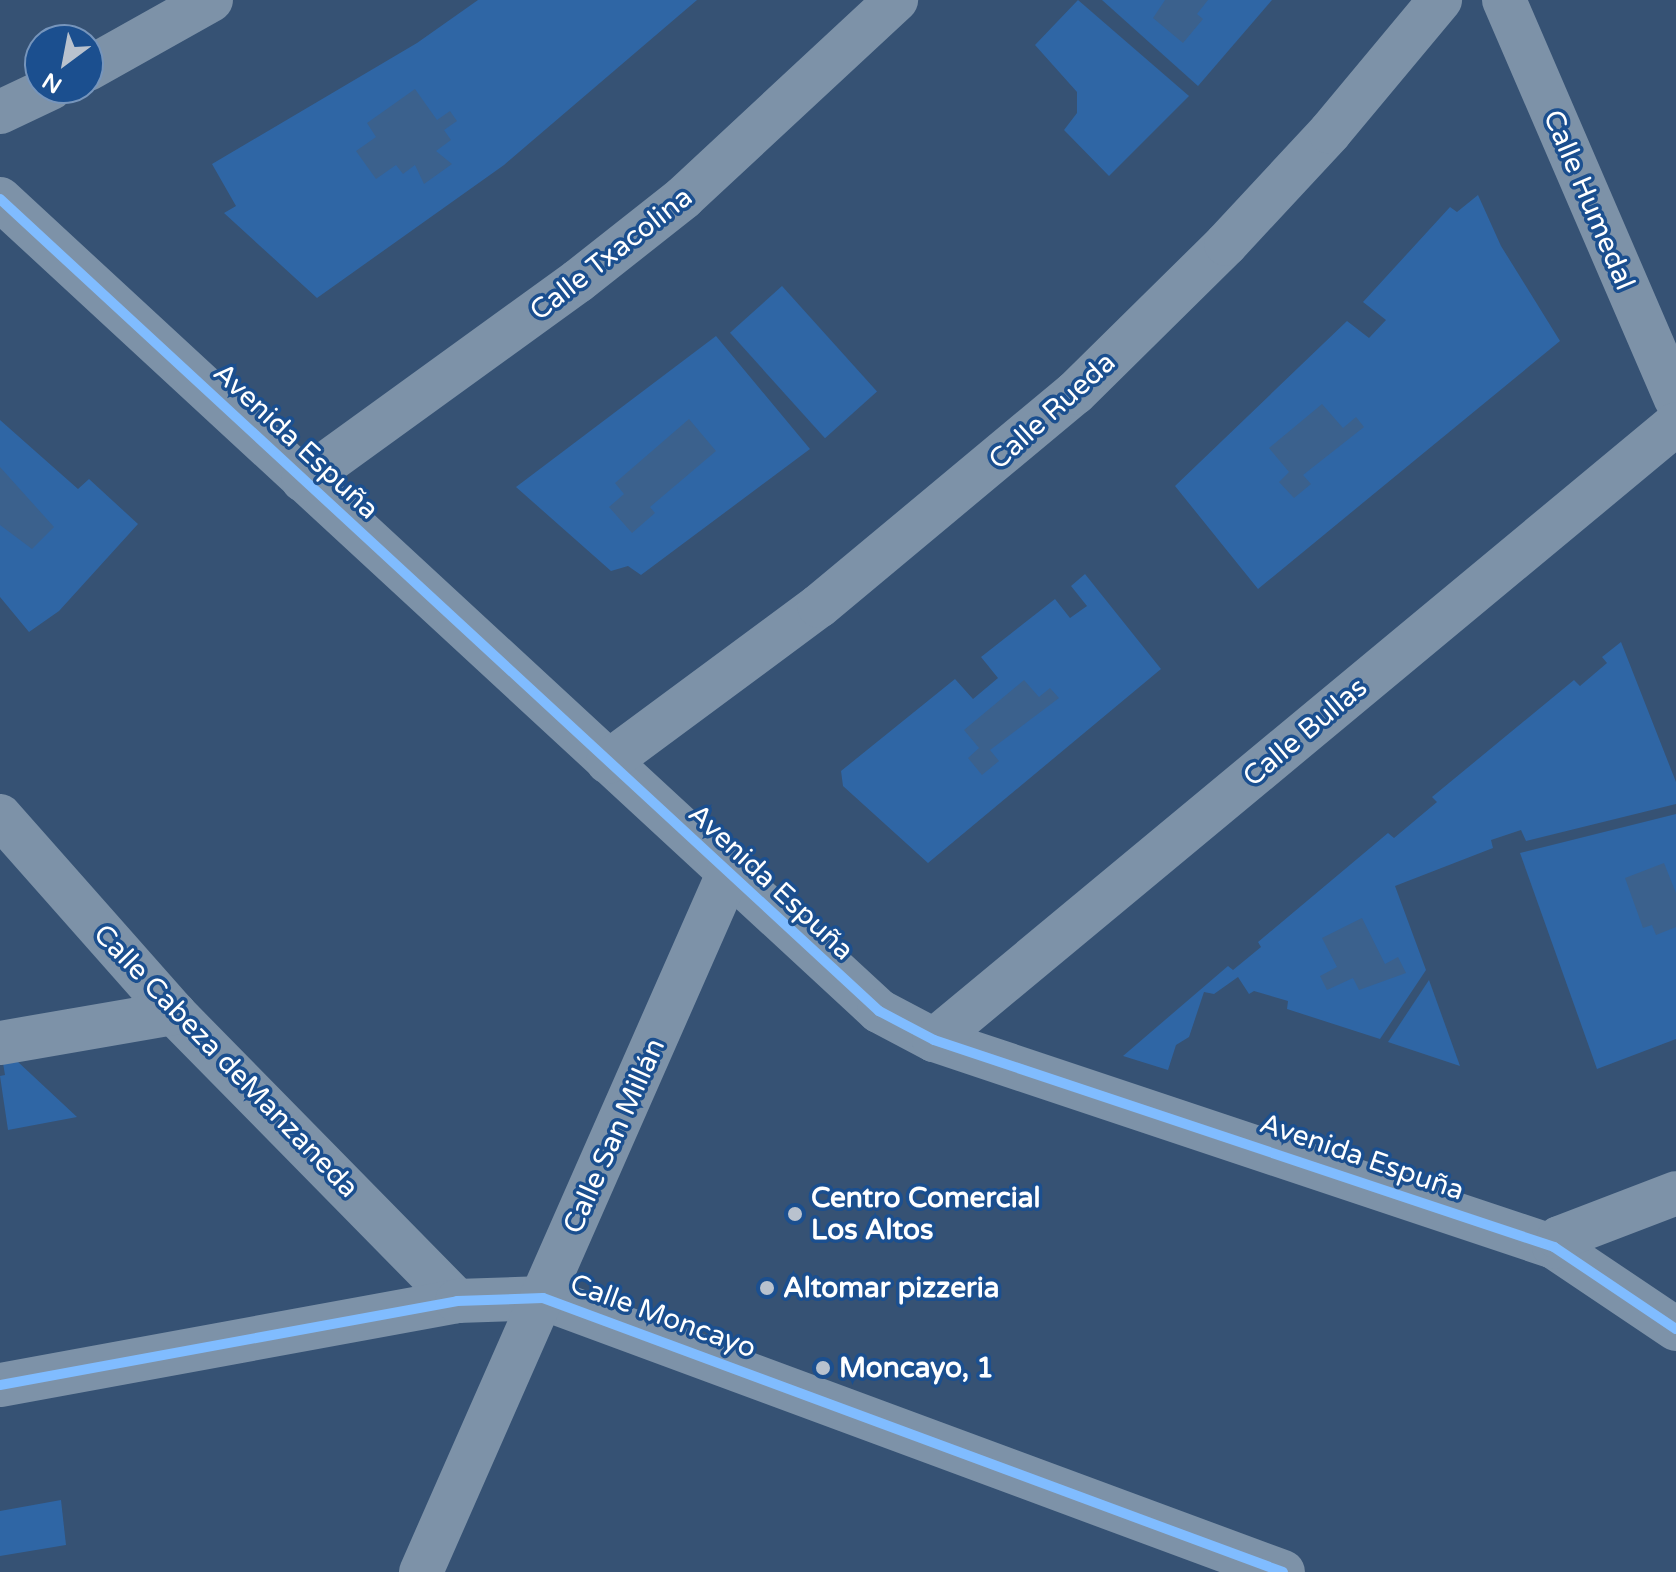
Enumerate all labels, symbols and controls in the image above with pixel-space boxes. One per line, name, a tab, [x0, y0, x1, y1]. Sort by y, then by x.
north arrow	[24, 24, 104, 104]
text: N	[38, 67, 67, 98]
street label: Calle Humedal	[1536, 105, 1642, 295]
street label: Calle Txacolina	[523, 180, 699, 328]
street label: Calle Rueda	[982, 345, 1122, 477]
street label: Avenida Espuña	[206, 356, 386, 526]
street label: Calle Bullas	[1236, 670, 1374, 794]
street label: Avenida Espuña	[681, 797, 861, 967]
street label: Calle Cabeza deManzaneda	[86, 917, 366, 1205]
street label: Calle San Millán	[556, 1033, 672, 1239]
street label: Avenida Espuña	[1255, 1106, 1469, 1208]
place label: Centro Comercial Los Altos	[811, 1181, 1040, 1247]
marker: Centro Comercial Los Altos	[786, 1205, 804, 1223]
street label: Calle Moncayo	[566, 1267, 760, 1365]
place label: Altomar pizzeria	[783, 1271, 999, 1305]
marker: Altomar pizzeria	[758, 1279, 776, 1297]
place label: Moncayo, 1	[839, 1351, 994, 1385]
marker: Moncayo, 1	[814, 1359, 832, 1377]

